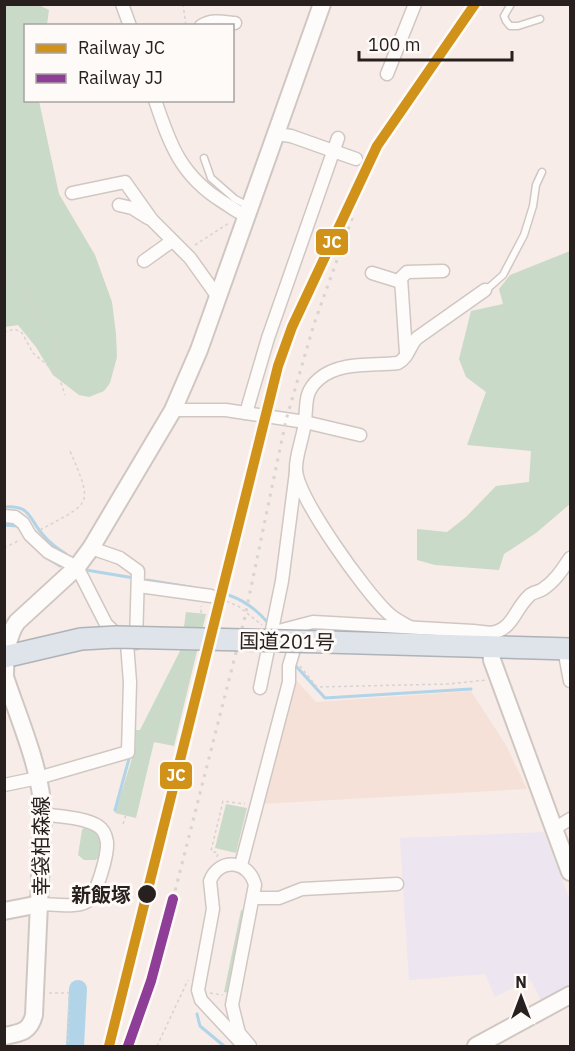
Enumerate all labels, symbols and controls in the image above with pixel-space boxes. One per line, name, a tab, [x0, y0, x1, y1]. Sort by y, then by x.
legend	[24, 24, 234, 102]
scale bar	[359, 24, 512, 62]
text: 100 m	[368, 33, 420, 56]
text: Railway JC	[78, 36, 165, 59]
text: Railway JJ	[78, 66, 163, 89]
line badge: JC	[315, 228, 349, 256]
text: JC	[322, 232, 342, 252]
street label: 国道201号	[239, 627, 335, 655]
line badge: JC	[159, 761, 193, 790]
text: JC	[166, 765, 186, 785]
street label: 幸袋柏森線	[27, 796, 54, 896]
place label: 新飯塚	[71, 881, 131, 908]
marker: 新飯塚	[136, 883, 158, 905]
north arrow	[491, 967, 551, 1027]
text: N	[515, 972, 527, 992]

